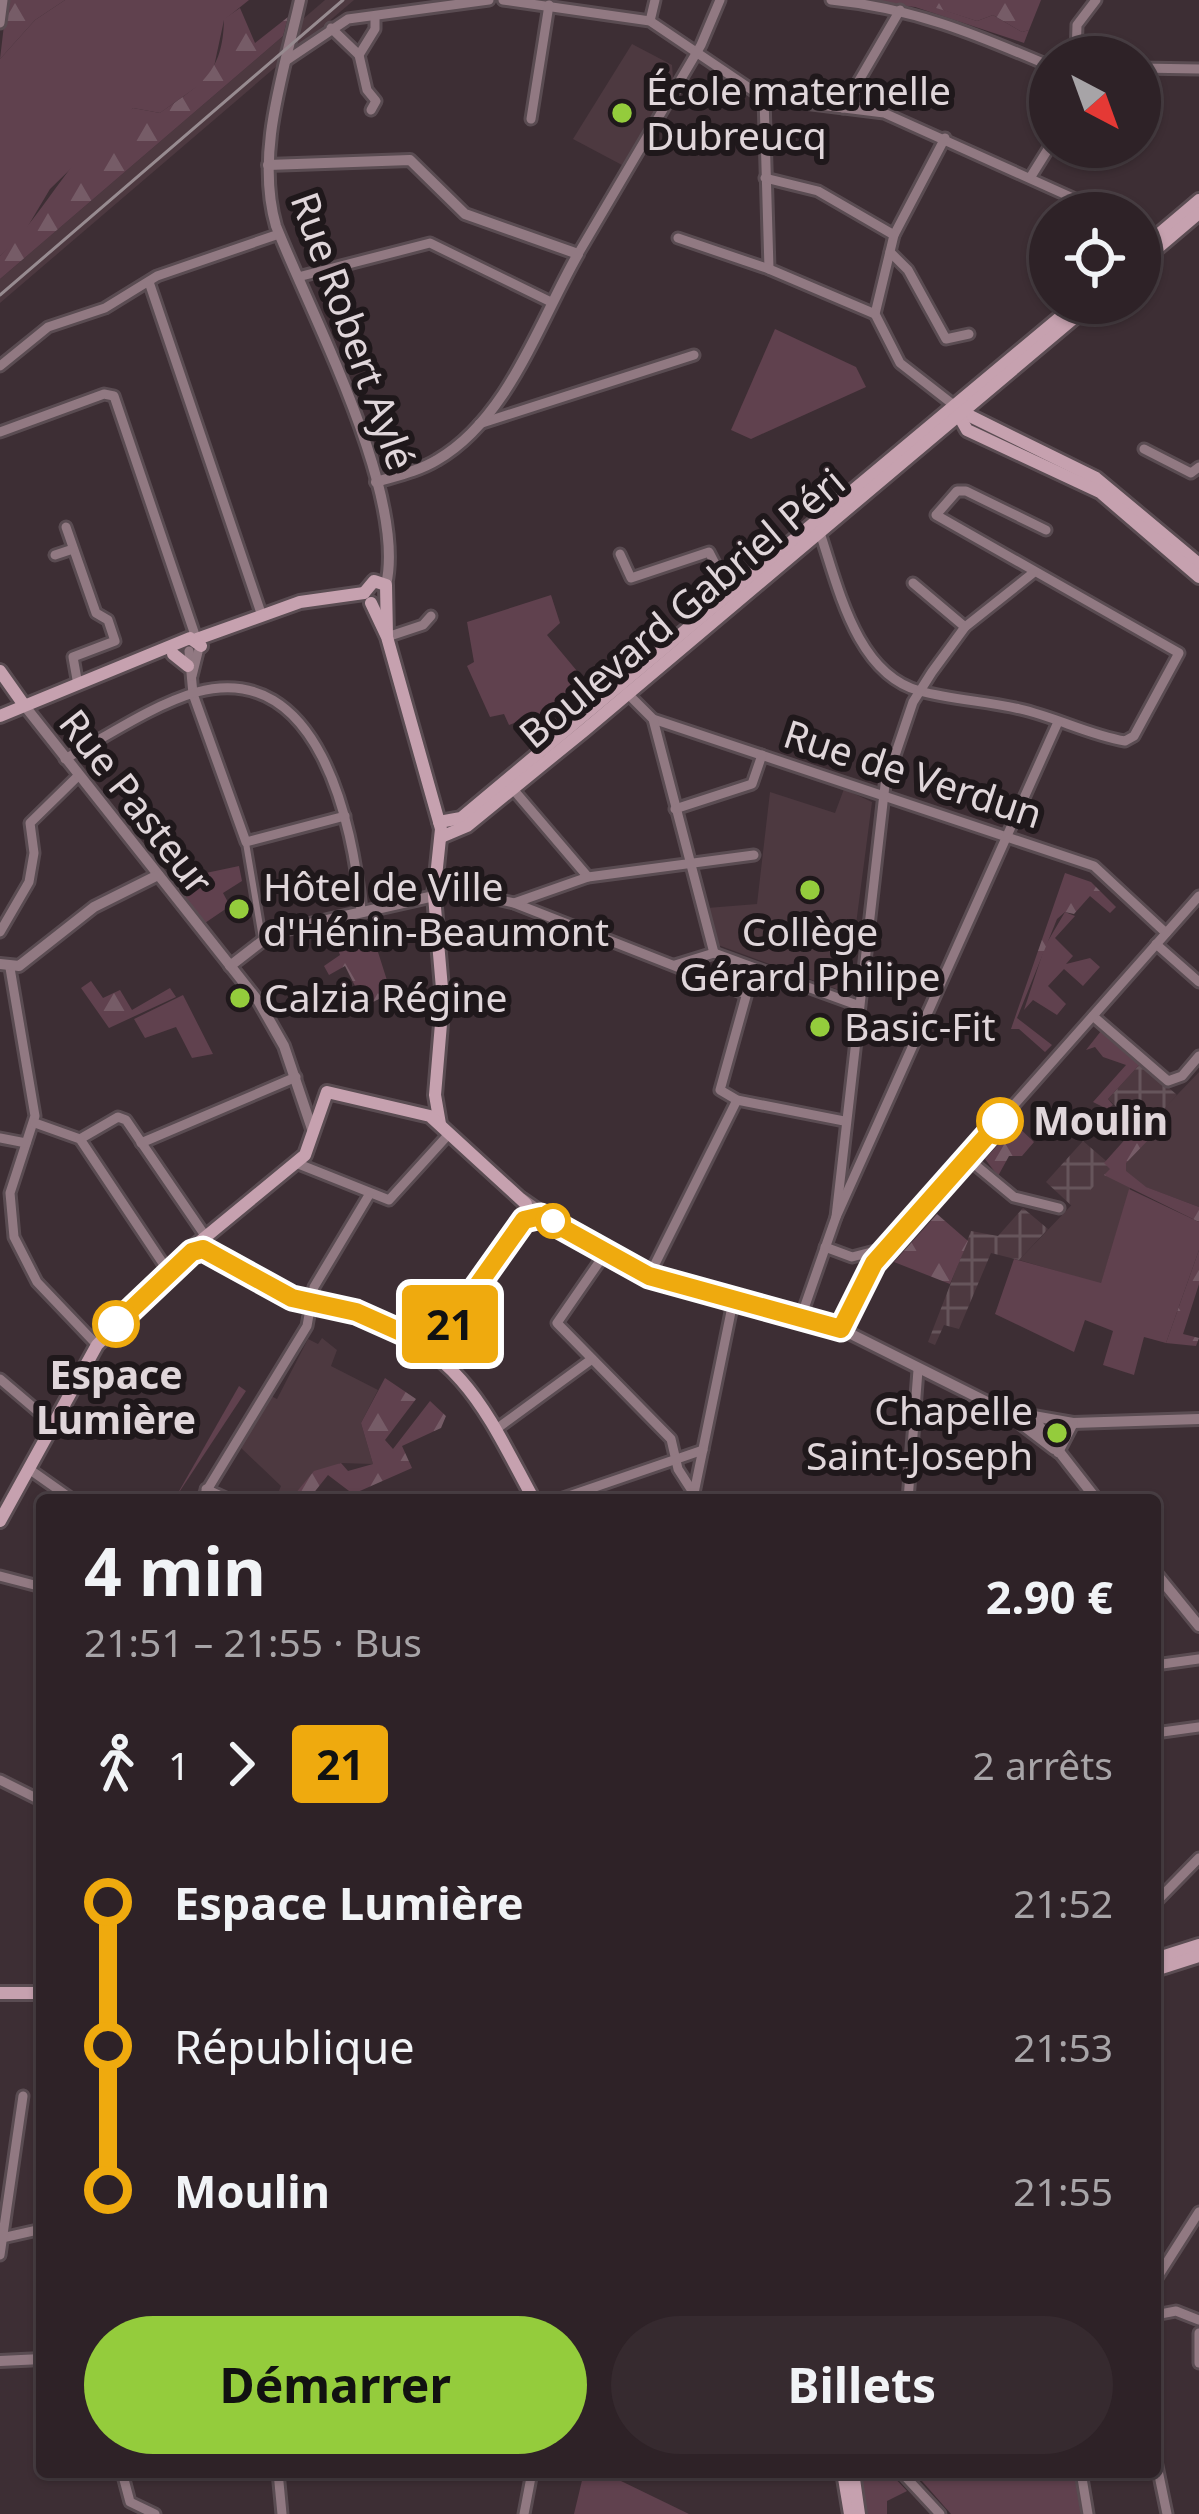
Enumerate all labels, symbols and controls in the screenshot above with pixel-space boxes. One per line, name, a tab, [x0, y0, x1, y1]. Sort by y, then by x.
north arrow	[1029, 36, 1161, 168]
map controls	[1029, 36, 1161, 324]
place label: École maternelle Dubreucq	[646, 63, 951, 161]
marker: École maternelle Dubreucq	[609, 100, 635, 126]
street label: Rue Robert Aylé	[280, 184, 429, 477]
button: locate	[1029, 192, 1161, 324]
street label: Boulevard Gabriel Péri	[507, 455, 855, 759]
street label: Rue Pasteur	[48, 698, 226, 904]
street label: Rue de Verdun	[777, 706, 1049, 839]
place label: Hôtel de Ville d'Hénin-Beaumont	[263, 859, 609, 957]
marker: Collège Gérard Philipe	[797, 877, 823, 903]
marker: Hôtel de Ville d'Hénin-Beaumont	[226, 896, 252, 922]
place label: Collège Gérard Philipe	[680, 904, 940, 1002]
place label: Calzia Régine	[264, 970, 507, 1023]
marker: Calzia Régine	[227, 985, 253, 1011]
place label: Basic-Fit	[844, 999, 996, 1052]
marker: Basic-Fit	[807, 1014, 833, 1040]
place label: Moulin	[1033, 1093, 1168, 1146]
marker: Moulin	[978, 1099, 1022, 1143]
unlabelled marker	[537, 1205, 569, 1237]
line badge: 21	[396, 1285, 504, 1363]
text: 21	[426, 1295, 474, 1352]
marker: Espace Lumière	[94, 1302, 138, 1346]
place label: Espace Lumière	[36, 1347, 196, 1445]
place label: Chapelle Saint-Joseph	[806, 1383, 1033, 1481]
marker: Chapelle Saint-Joseph	[1044, 1420, 1070, 1446]
text: 4 min	[84, 1525, 266, 1615]
text: 2.90 €	[986, 1566, 1113, 1627]
text: 21:51 – 21:55 · Bus	[84, 1615, 422, 1668]
icon: walk	[84, 1731, 150, 1797]
icon: forward	[208, 1731, 274, 1797]
text: 21	[316, 1735, 364, 1792]
text: 1	[168, 1738, 190, 1791]
text: 2 arrêts	[972, 1738, 1113, 1791]
text: Espace Lumière	[174, 1872, 524, 1933]
text: 21:52	[1013, 1876, 1113, 1929]
text: République	[174, 2016, 415, 2077]
text: 21:53	[1013, 2020, 1113, 2073]
text: Moulin	[174, 2160, 330, 2221]
text: 21:55	[1013, 2164, 1113, 2217]
button: Démarrer	[84, 2316, 587, 2454]
button: Billets	[611, 2316, 1113, 2454]

